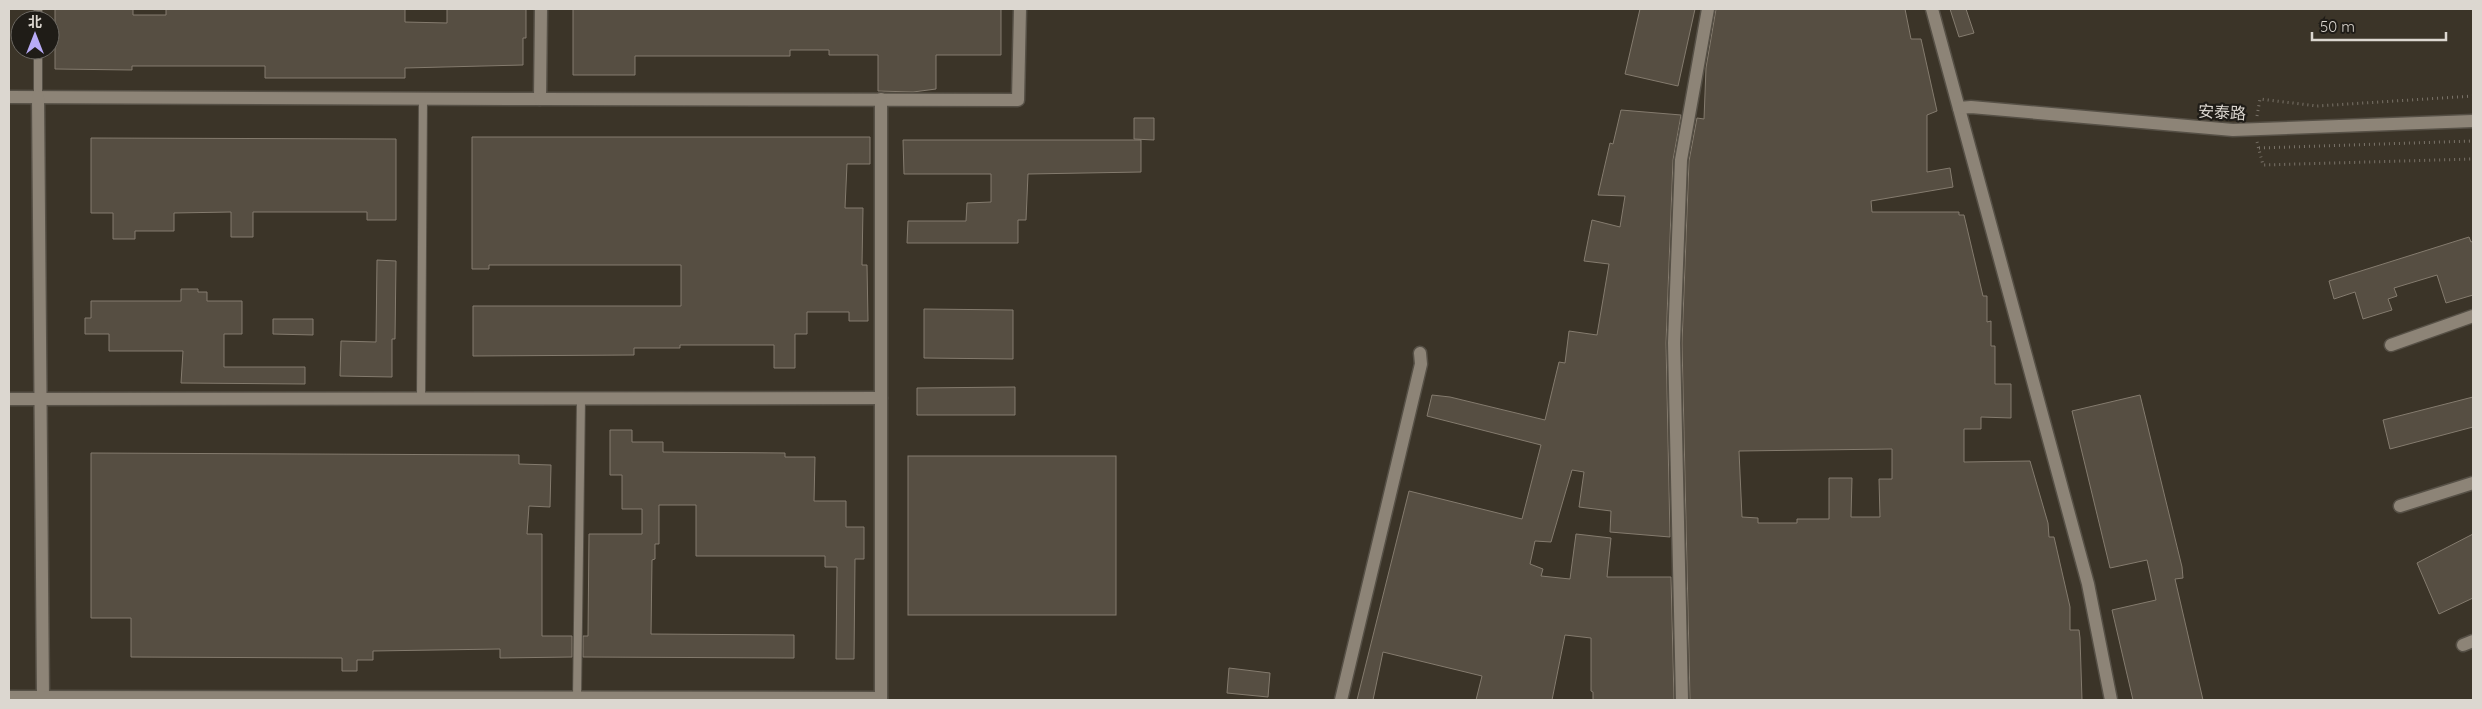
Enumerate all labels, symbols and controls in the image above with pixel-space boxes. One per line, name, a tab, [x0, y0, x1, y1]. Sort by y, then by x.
north arrow	[10, 10, 60, 60]
scale bar	[2312, 10, 2446, 42]
text: 北	[28, 13, 42, 31]
text: 50 m	[2320, 17, 2355, 36]
street label: 安泰路	[2198, 101, 2246, 123]

